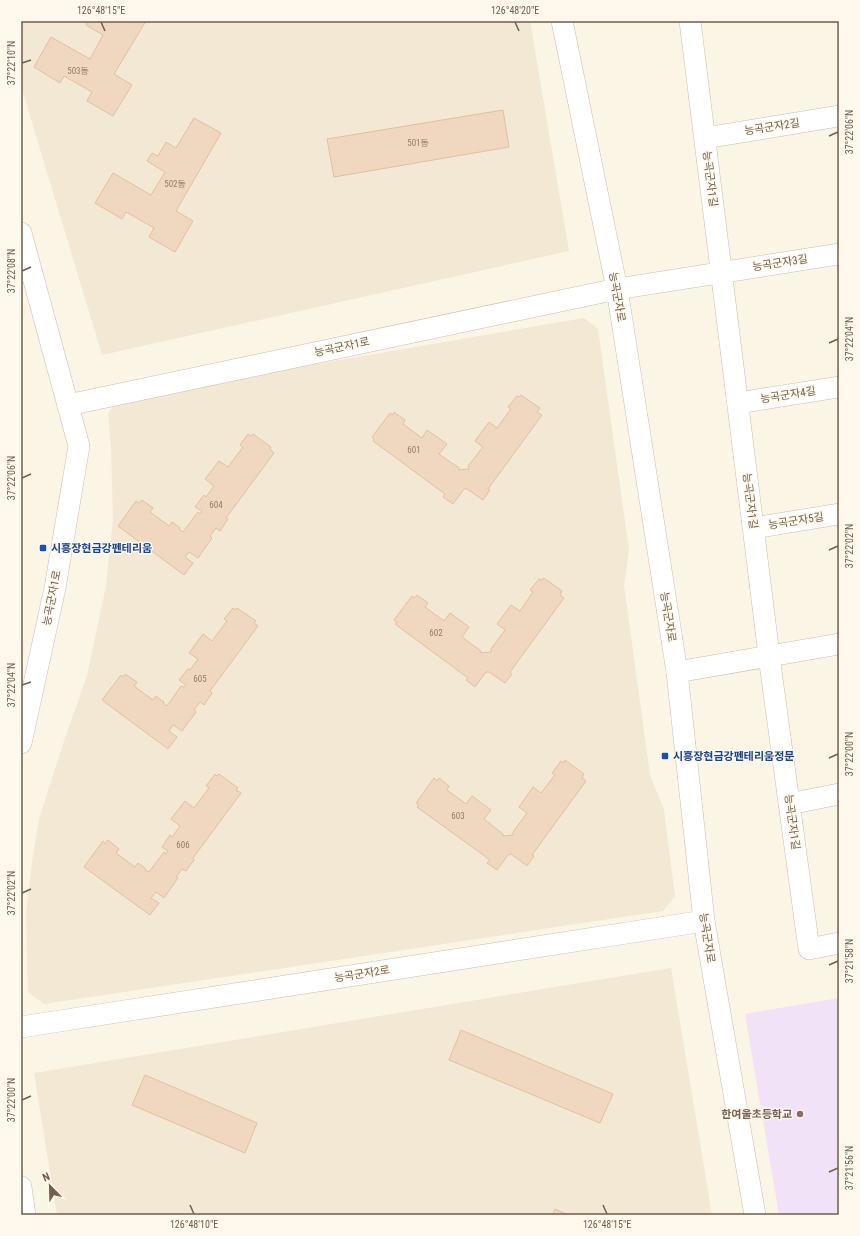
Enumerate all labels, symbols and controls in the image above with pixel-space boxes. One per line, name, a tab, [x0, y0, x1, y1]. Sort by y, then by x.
text: 126°48'15"E	[77, 5, 125, 16]
text: 126°48'20"E	[491, 5, 539, 16]
text: 37°22'10"N	[6, 41, 17, 85]
house number: 503동	[67, 66, 89, 76]
text: 37°22'06"N	[844, 110, 855, 154]
street label: 능곡군자2길	[743, 116, 801, 138]
house number: 501동	[407, 138, 429, 148]
street label: 능곡군자1길	[700, 150, 720, 208]
house number: 502동	[164, 179, 186, 189]
text: 37°22'08"N	[6, 249, 17, 293]
street label: 능곡군자3길	[751, 252, 809, 274]
street label: 능곡군자로	[606, 271, 628, 323]
text: 37°22'04"N	[844, 317, 855, 361]
street label: 능곡군자1로	[313, 335, 371, 359]
street label: 능곡군자4길	[759, 384, 817, 406]
house number: 601	[407, 445, 421, 455]
text: 37°22'06"N	[6, 456, 17, 500]
street label: 능곡군자1길	[740, 472, 760, 530]
house number: 604	[209, 500, 223, 510]
street label: 능곡군자5길	[767, 510, 825, 532]
text: 37°22'02"N	[844, 524, 855, 568]
place label: 시흥장현금강펜테리움	[51, 542, 152, 555]
marker: 시흥장현금강펜테리움	[38, 543, 48, 553]
street label: 능곡군자1로	[40, 569, 64, 627]
street label: 능곡군자로	[658, 591, 678, 643]
house number: 602	[429, 628, 443, 638]
text: 37°22'04"N	[6, 663, 17, 707]
house number: 605	[193, 674, 207, 684]
text: 37°22'00"N	[844, 732, 855, 776]
place label: 시흥장현금강펜테리움정문	[673, 750, 794, 763]
marker: 시흥장현금강펜테리움정문	[660, 751, 670, 761]
street label: 능곡군자1길	[782, 793, 802, 851]
house number: 603	[451, 811, 465, 821]
house number: 606	[176, 840, 190, 850]
text: 37°22'02"N	[6, 871, 17, 915]
street label: 능곡군자로	[697, 912, 717, 964]
text: 37°21'58"N	[844, 939, 855, 983]
street label: 능곡군자2로	[333, 963, 391, 985]
text: 37°22'00"N	[6, 1078, 17, 1122]
place label: 한여울초등학교	[721, 1108, 792, 1121]
marker: 한여울초등학교	[795, 1109, 805, 1119]
text: 37°21'56"N	[844, 1146, 855, 1190]
north arrow	[30, 1166, 70, 1206]
text: N	[41, 1170, 52, 1185]
text: 126°48'10"E	[170, 1219, 218, 1230]
text: 126°48'15"E	[583, 1219, 631, 1230]

